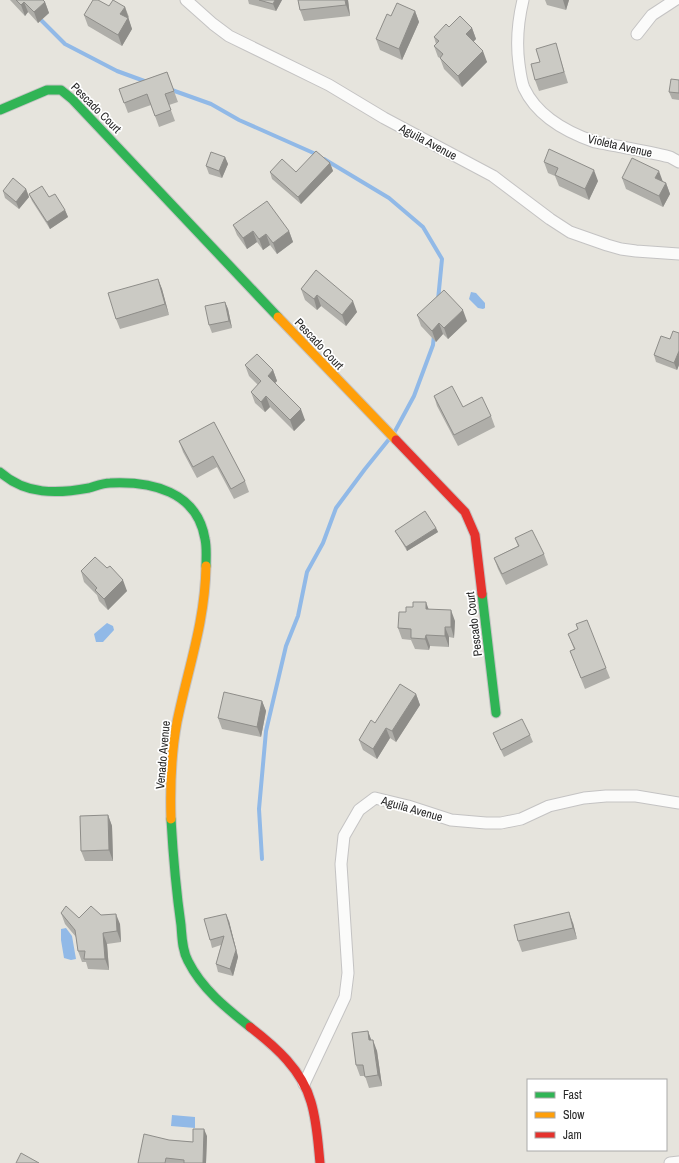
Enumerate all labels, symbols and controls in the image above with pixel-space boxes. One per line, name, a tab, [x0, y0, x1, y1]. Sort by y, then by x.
street label: Pescado Court	[67, 79, 125, 137]
street label: Aguila Avenue	[395, 120, 460, 164]
street label: Violeta Avenue	[586, 131, 654, 161]
street label: Pescado Court	[291, 315, 347, 373]
street label: Pescado Court	[462, 590, 486, 657]
street label: Venado Avenue	[152, 720, 174, 790]
street label: Aguila Avenue	[378, 792, 445, 825]
legend	[527, 1079, 667, 1151]
text: Fast	[563, 1087, 582, 1103]
text: Slow	[563, 1107, 585, 1123]
text: Jam	[563, 1127, 582, 1143]

